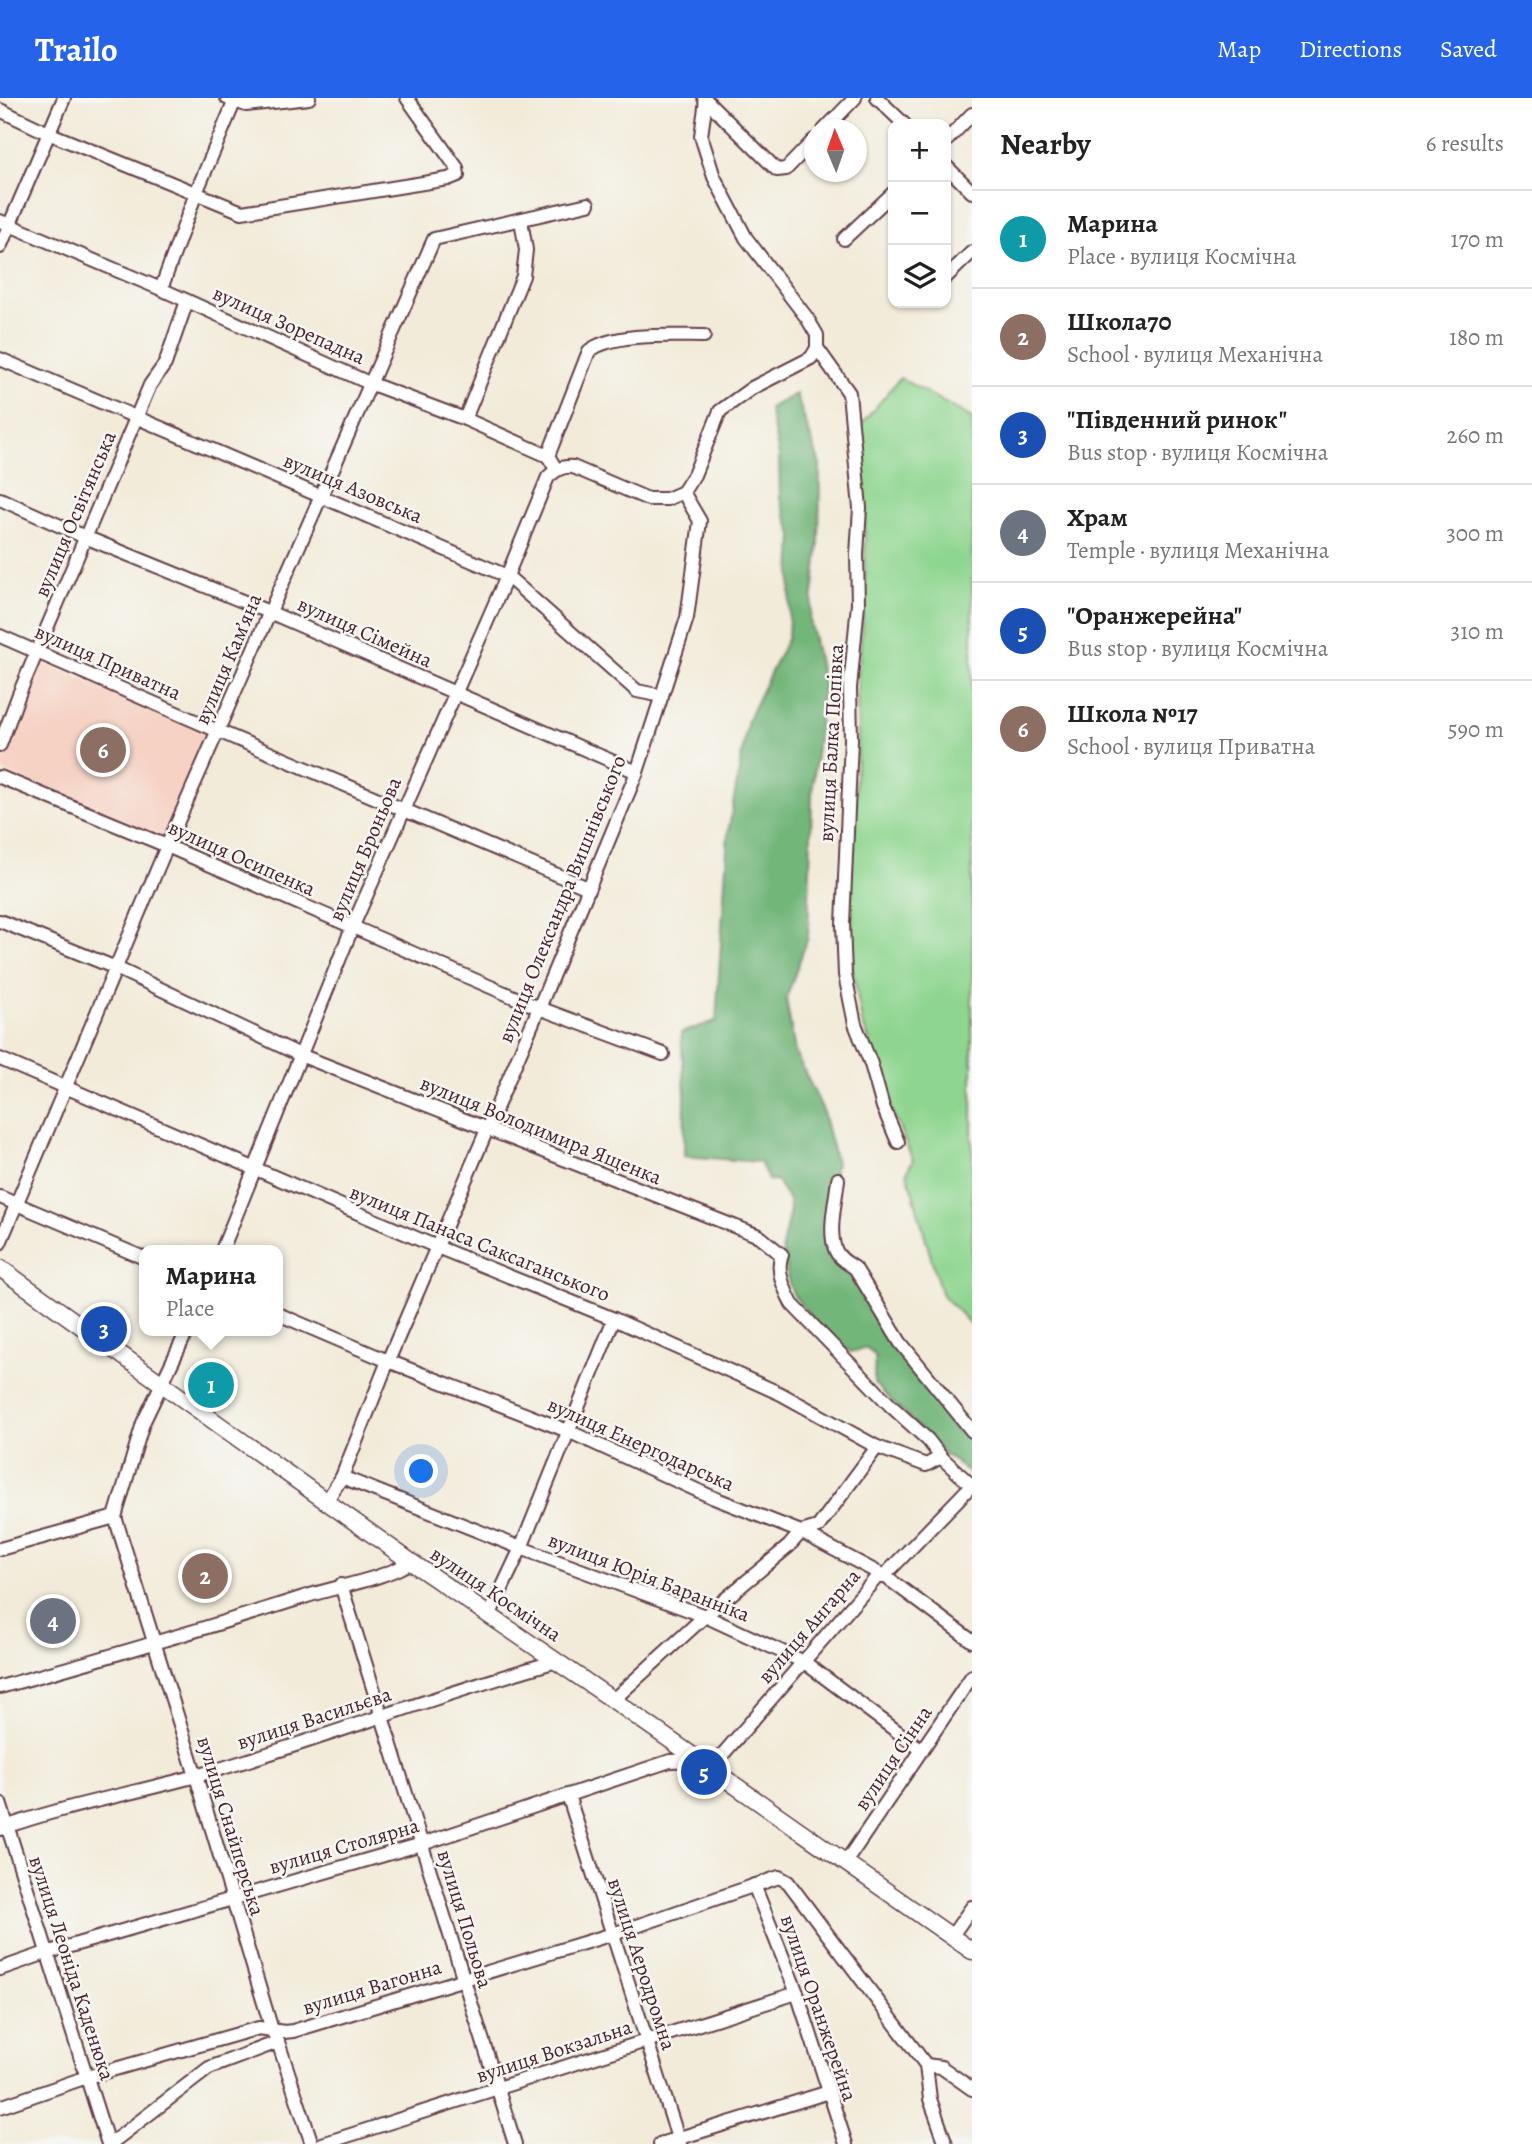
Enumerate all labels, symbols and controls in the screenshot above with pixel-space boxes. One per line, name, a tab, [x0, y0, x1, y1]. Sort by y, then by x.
text: Trailo	[35, 27, 118, 72]
text: Map	[1217, 33, 1261, 65]
text: Directions	[1299, 33, 1402, 65]
text: Saved	[1440, 33, 1497, 65]
north arrow	[804, 119, 867, 182]
map controls	[888, 119, 951, 308]
button: +	[888, 119, 951, 182]
text: Nearby	[1000, 124, 1091, 164]
text: 6 results	[1426, 128, 1504, 159]
button: −	[888, 182, 951, 245]
text: Марина	[1067, 206, 1158, 241]
text: 1	[1019, 224, 1027, 255]
text: 170 m	[1451, 224, 1504, 255]
text: Place · вулиця Космічна	[1067, 241, 1297, 272]
button: layers	[888, 245, 951, 308]
street label: вулиця Зорепадна	[208, 279, 370, 371]
text: Школа70	[1067, 304, 1172, 339]
text: 2	[1017, 322, 1029, 353]
text: 180 m	[1449, 322, 1504, 353]
text: School · вулиця Механічна	[1067, 339, 1323, 370]
text: "Південний ринок"	[1067, 402, 1287, 437]
text: 3	[1018, 420, 1028, 451]
text: 260 m	[1446, 420, 1504, 451]
street label: вулиця Освітянська	[27, 426, 123, 601]
text: Bus stop · вулиця Космічна	[1067, 437, 1328, 468]
street label: вулиця Азовська	[279, 446, 427, 530]
text: Храм	[1067, 500, 1128, 535]
text: 4	[1018, 518, 1028, 549]
text: 300 m	[1446, 518, 1504, 549]
text: Temple · вулиця Механічна	[1067, 535, 1329, 566]
street label: вулиця Кам’яна	[188, 589, 268, 729]
street label: вулиця Сімейна	[293, 590, 437, 674]
text: "Оранжерейна"	[1067, 598, 1242, 633]
text: 5	[1018, 616, 1028, 647]
text: 310 m	[1451, 616, 1504, 647]
street label: вулиця Приватна	[30, 617, 186, 707]
text: Bus stop · вулиця Космічна	[1067, 633, 1328, 664]
street label: вулиця Балка Попівка	[812, 643, 850, 843]
text: Школа №17	[1067, 696, 1198, 731]
text: 6	[1018, 714, 1028, 745]
text: 590 m	[1448, 714, 1504, 745]
pin: 6	[80, 724, 126, 776]
text: School · вулиця Приватна	[1067, 731, 1315, 762]
street label: вулиця Олександра Вишнівського	[491, 751, 633, 1047]
street label: вулиця Броньова	[322, 772, 408, 925]
street label: вулиця Осипенка	[164, 813, 320, 903]
street label: вулиця Володимира Ященка	[416, 1069, 666, 1191]
street label: вулиця Панаса Саксаганського	[346, 1178, 614, 1308]
popup	[139, 1245, 283, 1336]
text: Марина	[166, 1258, 256, 1293]
text: Place	[166, 1293, 214, 1324]
pin: 3	[81, 1303, 127, 1355]
pin: 1	[188, 1359, 234, 1411]
street label: вулиця Енергодарська	[543, 1390, 739, 1498]
your location	[404, 1454, 438, 1488]
street label: вулиця Юрія Баранніка	[544, 1526, 754, 1629]
street label: вулиця Космічна	[425, 1540, 567, 1648]
pin: 2	[182, 1550, 228, 1602]
street label: вулиця Ангарна	[751, 1562, 867, 1689]
pin: 4	[30, 1595, 76, 1647]
street label: вулиця Васильєва	[233, 1680, 395, 1756]
street label: вулиця Сінна	[848, 1700, 939, 1816]
street label: вулиця Снайперська	[190, 1733, 272, 1919]
pin: 5	[681, 1746, 727, 1798]
street label: вулиця Столярна	[266, 1811, 423, 1881]
street label: вулиця Польова	[431, 1846, 499, 1992]
street label: вулиця Леоніда Каденюка	[22, 1852, 122, 2084]
street label: вулиця Аеродромна	[601, 1874, 683, 2054]
street label: вулиця Оранжерейна	[774, 1911, 864, 2105]
street label: вулиця Вагонна	[299, 1952, 445, 2021]
street label: вулиця Вокзальна	[473, 2013, 636, 2089]

